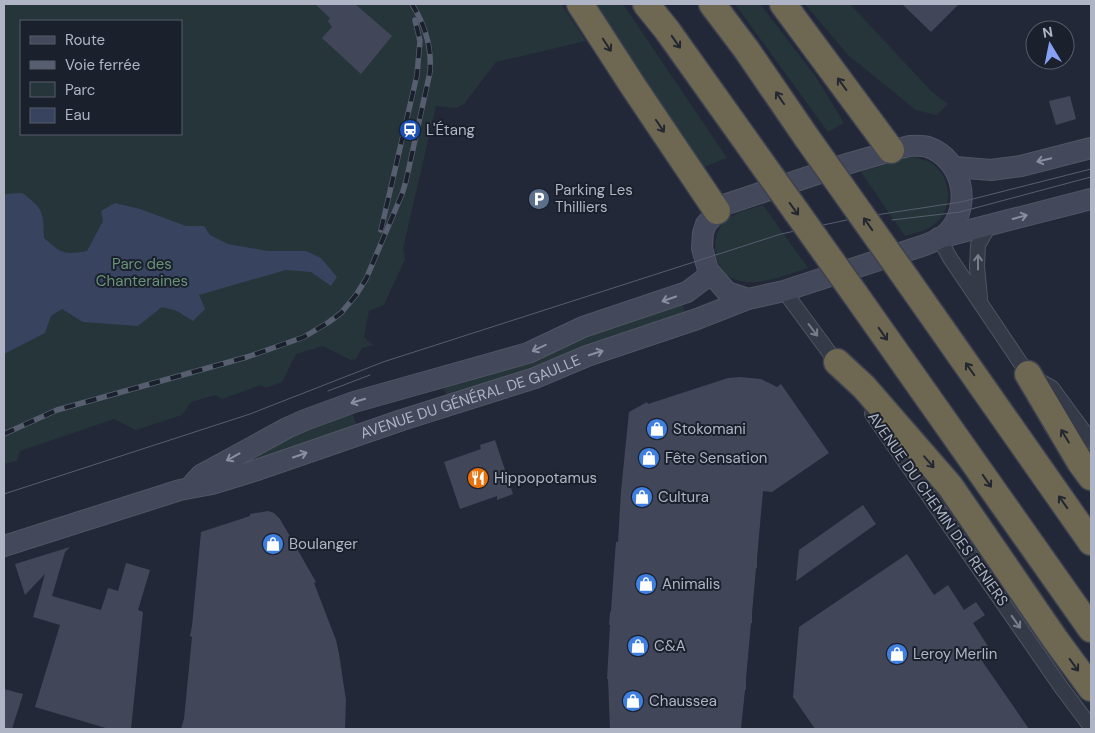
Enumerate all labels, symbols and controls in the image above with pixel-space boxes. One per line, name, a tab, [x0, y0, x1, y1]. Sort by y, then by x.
legend	[20, 20, 182, 135]
north arrow	[1025, 20, 1075, 70]
text: N	[1041, 22, 1054, 42]
text: Route	[65, 30, 105, 50]
one-way arrow	[671, 35, 681, 49]
one-way arrow	[602, 37, 612, 51]
text: Voie ferrée	[65, 55, 140, 75]
one-way arrow	[837, 78, 848, 91]
text: Parc	[65, 80, 95, 100]
one-way arrow	[775, 91, 785, 105]
text: Eau	[65, 105, 90, 125]
station icon: L'Étang	[398, 118, 422, 142]
one-way arrow	[655, 119, 665, 133]
place label: L'Étang	[426, 120, 475, 140]
one-way arrow	[1036, 156, 1052, 165]
place label: Parking Les Thilliers	[555, 180, 633, 217]
parking icon: Parking Les Thilliers	[527, 187, 551, 211]
one-way arrow	[789, 202, 799, 216]
one-way arrow	[1012, 212, 1028, 221]
one-way arrow	[863, 217, 873, 231]
park label: Parc des Chanteraines	[96, 254, 188, 291]
one-way arrow	[973, 254, 983, 270]
one-way arrow	[662, 294, 678, 304]
one-way arrow	[808, 323, 818, 337]
one-way arrow	[878, 327, 888, 341]
one-way arrow	[532, 343, 547, 353]
one-way arrow	[588, 348, 604, 358]
street label: AVENUE DU GÉNÉRAL DE GAULLE	[358, 350, 583, 444]
one-way arrow	[965, 362, 975, 376]
one-way arrow	[350, 397, 366, 407]
street label: AVENUE DU CHEMIN DES RENIERS	[863, 408, 1013, 610]
shop icon: Stokomani	[645, 417, 669, 441]
place label: Stokomani	[673, 419, 746, 439]
one-way arrow	[1059, 430, 1069, 444]
shop icon: Fête Sensation	[637, 446, 661, 470]
place label: Fête Sensation	[665, 448, 767, 468]
one-way arrow	[291, 450, 307, 459]
one-way arrow	[226, 453, 241, 463]
one-way arrow	[923, 455, 935, 468]
restaurant icon: Hippopotamus	[466, 466, 490, 490]
place label: Hippopotamus	[494, 468, 597, 488]
one-way arrow	[982, 474, 992, 488]
shop icon: Cultura	[630, 485, 654, 509]
place label: Cultura	[658, 487, 709, 507]
one-way arrow	[1058, 495, 1068, 509]
shop icon: Boulanger	[261, 532, 285, 556]
place label: Boulanger	[289, 534, 358, 554]
shop icon: Animalis	[634, 572, 658, 596]
place label: Animalis	[662, 574, 720, 594]
one-way arrow	[1011, 615, 1021, 629]
shop icon: C&A	[626, 634, 650, 658]
place label: C&A	[654, 636, 686, 656]
shop icon: Leroy Merlin	[885, 642, 909, 666]
place label: Leroy Merlin	[913, 644, 997, 664]
one-way arrow	[1069, 658, 1080, 671]
shop icon: Chaussea	[621, 689, 645, 713]
place label: Chaussea	[649, 691, 717, 711]

